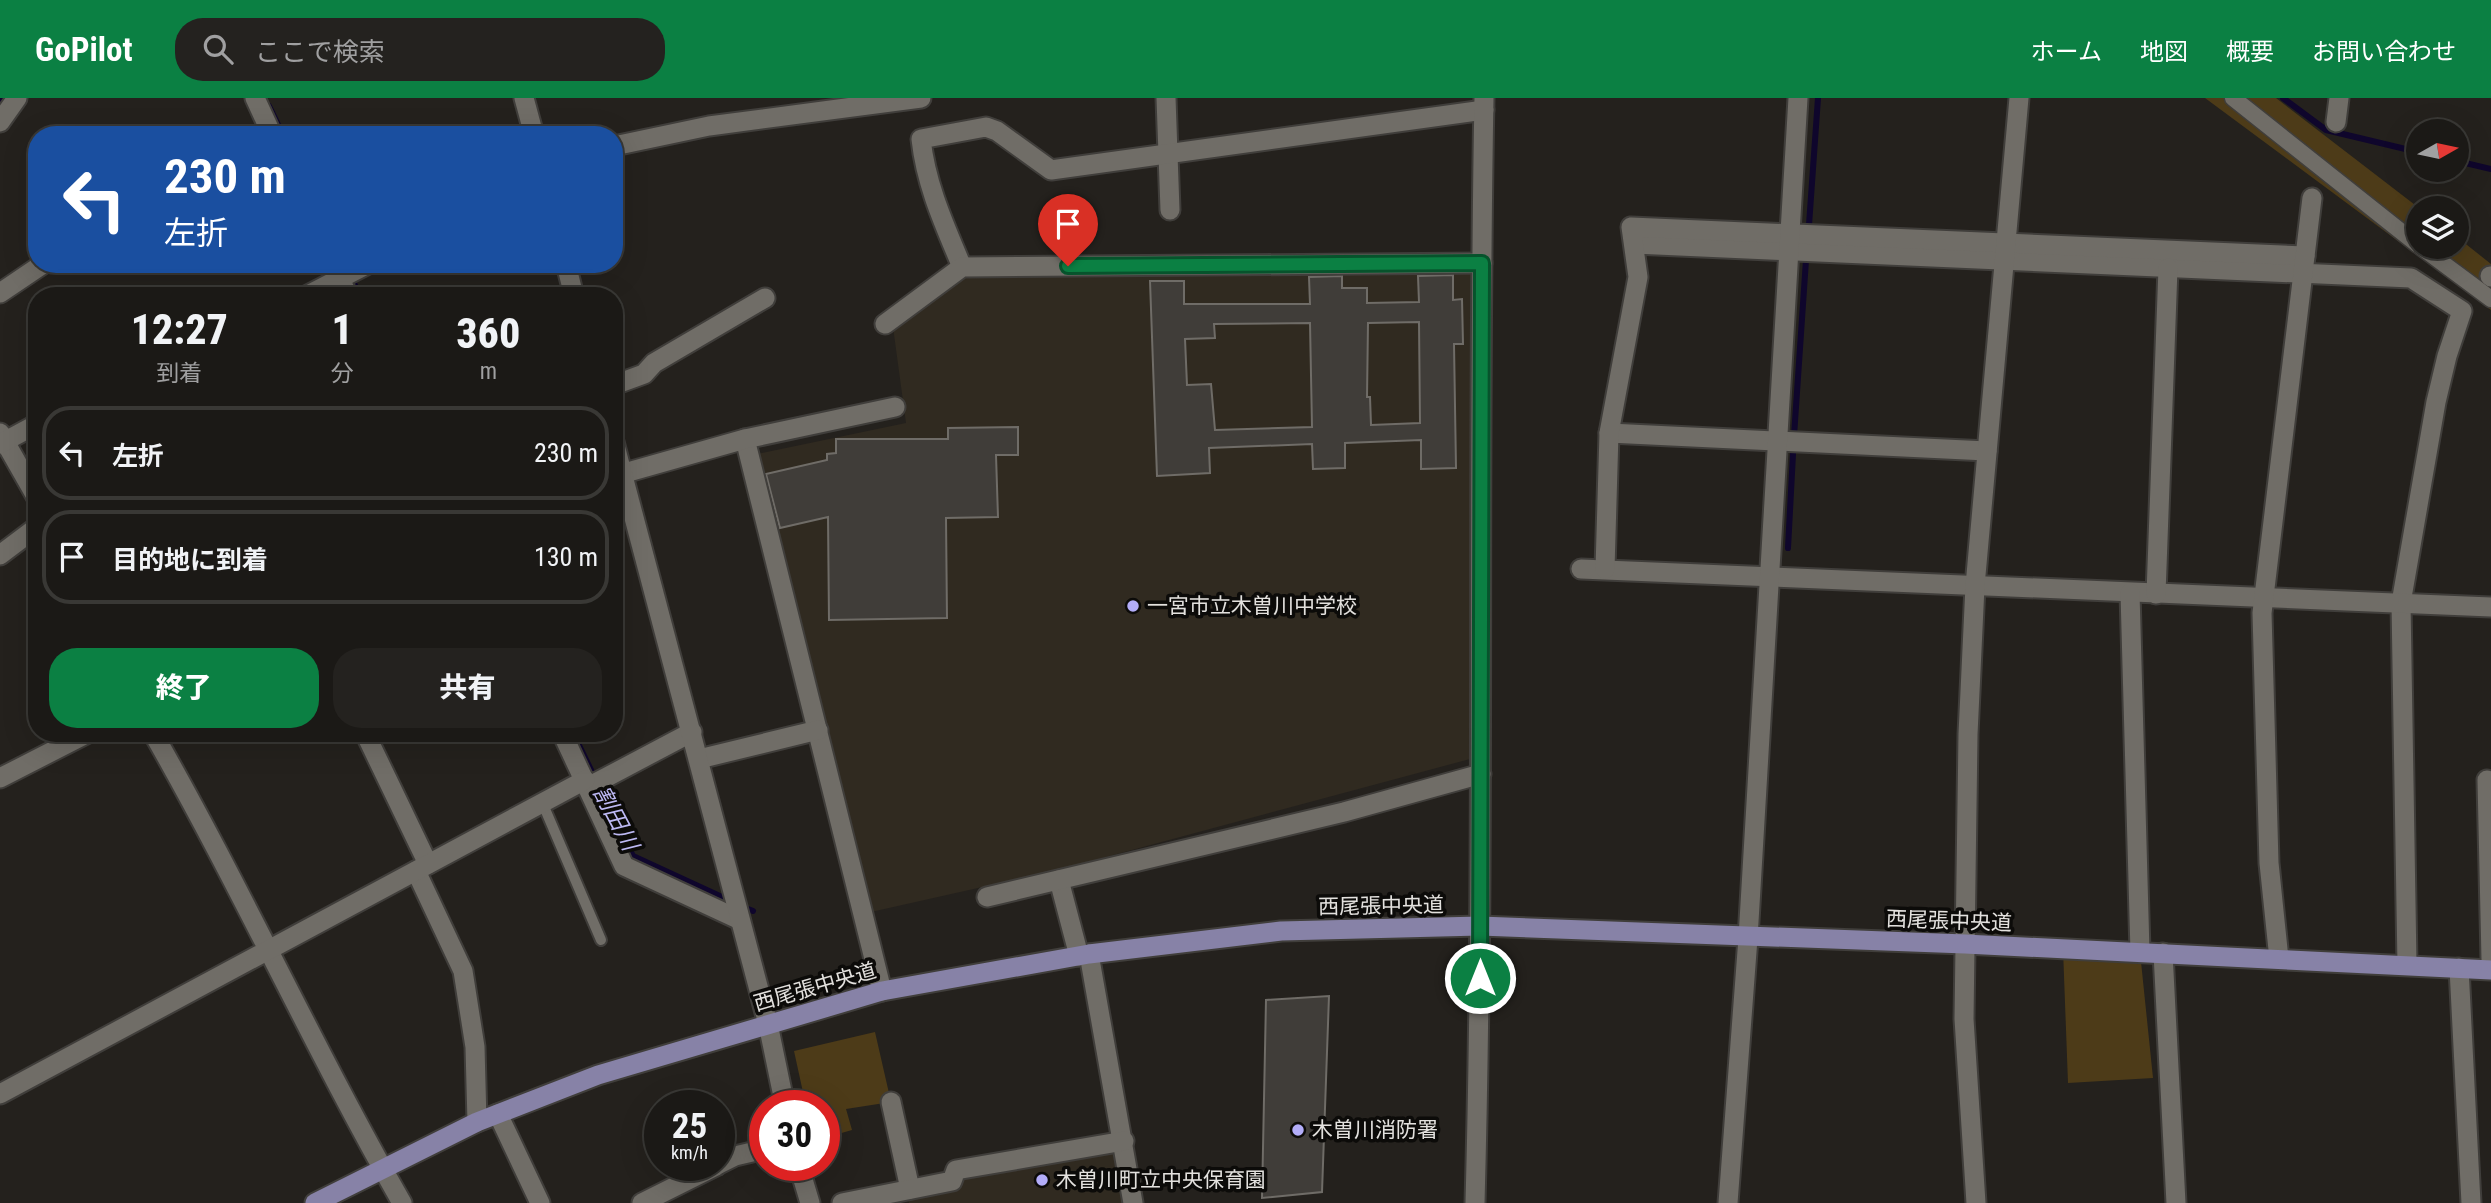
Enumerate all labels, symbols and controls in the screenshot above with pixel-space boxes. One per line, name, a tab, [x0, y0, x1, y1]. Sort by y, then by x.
search box	[175, 18, 665, 81]
text: GoPilot	[35, 30, 133, 69]
icon: search	[199, 30, 237, 68]
text: ここで検索	[255, 37, 385, 67]
text: ホーム	[2031, 38, 2102, 66]
text: 地図	[2140, 38, 2188, 66]
text: 概要	[2226, 38, 2274, 66]
text: お問い合わせ	[2312, 38, 2456, 66]
north arrow	[2406, 119, 2469, 182]
map controls	[2406, 119, 2469, 259]
text: 230 m	[164, 148, 286, 205]
icon: left	[49, 154, 140, 245]
pin	[1038, 194, 1098, 266]
button: layers	[2406, 196, 2469, 259]
icon: arrive	[1049, 205, 1087, 243]
text: 左折	[164, 214, 228, 252]
text: 12:27	[131, 305, 228, 354]
text: 1	[331, 305, 353, 354]
text: 360	[456, 309, 520, 358]
text: m	[480, 358, 497, 385]
text: 到着	[156, 360, 202, 387]
text: 分	[331, 360, 354, 387]
icon: left	[53, 434, 91, 472]
text: 230 m	[534, 438, 598, 468]
text: 左折	[112, 441, 164, 471]
icon: arrive	[53, 538, 91, 576]
text: 130 m	[534, 542, 598, 572]
text: 目的地に到着	[112, 545, 268, 575]
place label: 一宮市立木曽川中学校	[1147, 594, 1357, 618]
marker: 一宮市立木曽川中学校	[1125, 598, 1141, 614]
button: 終了	[49, 648, 319, 728]
button: 共有	[333, 648, 602, 728]
water label: 割田川	[587, 781, 645, 858]
street label: 西尾張中央道	[1318, 893, 1444, 919]
street label: 西尾張中央道	[1886, 907, 2012, 935]
position arrow	[1443, 941, 1517, 1015]
street label: 西尾張中央道	[751, 958, 879, 1016]
speed limit sign: 30	[749, 1090, 840, 1181]
text: 25	[672, 1106, 707, 1147]
place label: 木曽川消防署	[1312, 1118, 1438, 1142]
marker: 木曽川消防署	[1290, 1122, 1306, 1138]
text: km/h	[671, 1142, 708, 1163]
place label: 木曽川町立中央保育園	[1056, 1168, 1266, 1192]
marker: 木曽川町立中央保育園	[1034, 1172, 1050, 1188]

